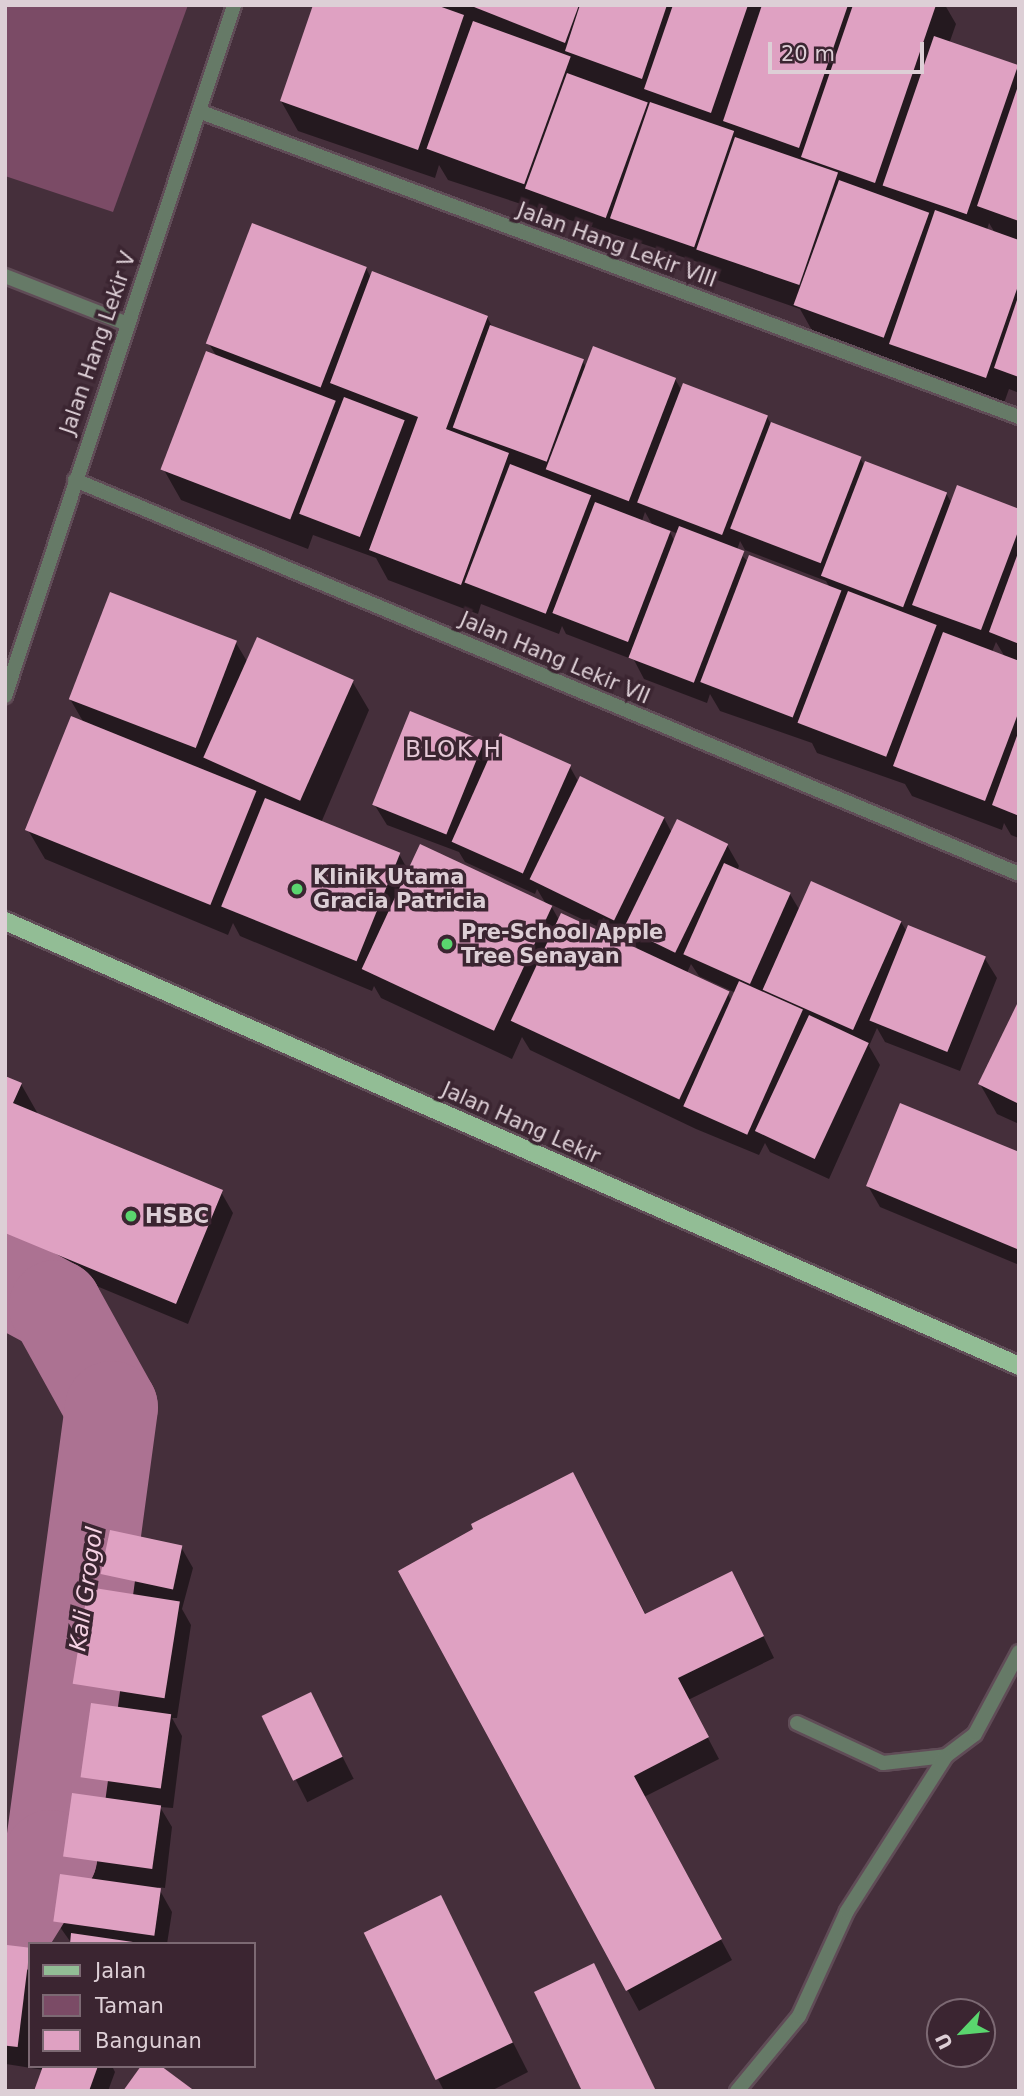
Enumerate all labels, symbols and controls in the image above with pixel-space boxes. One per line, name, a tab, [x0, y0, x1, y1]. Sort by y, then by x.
scale bar	[772, 28, 928, 72]
text: 20 m	[781, 42, 835, 66]
street label: Jalan Hang Lekir VIII	[514, 197, 720, 293]
street label: Jalan Hang Lekir V	[55, 248, 141, 438]
street label: Jalan Hang Lekir VII	[456, 607, 654, 709]
district label: BLOK H	[406, 735, 502, 763]
place label: Klinik Utama Gracia Patricia	[313, 864, 486, 914]
marker: Klinik Utama Gracia Patricia	[287, 879, 307, 899]
place label: Pre-School Apple Tree Senayan	[461, 919, 663, 969]
marker: Pre-School Apple Tree Senayan	[439, 936, 455, 952]
street label: Jalan Hang Lekir	[438, 1077, 604, 1169]
place label: HSBC	[145, 1203, 209, 1229]
marker: HSBC	[123, 1208, 139, 1224]
water label: Kali Grogol	[64, 1525, 108, 1653]
legend	[28, 1942, 256, 2068]
text: Jalan	[95, 1959, 146, 1983]
text: Taman	[95, 1994, 164, 2018]
north arrow	[926, 1998, 996, 2068]
text: Bangunan	[95, 2029, 202, 2053]
text: U	[931, 2030, 957, 2053]

